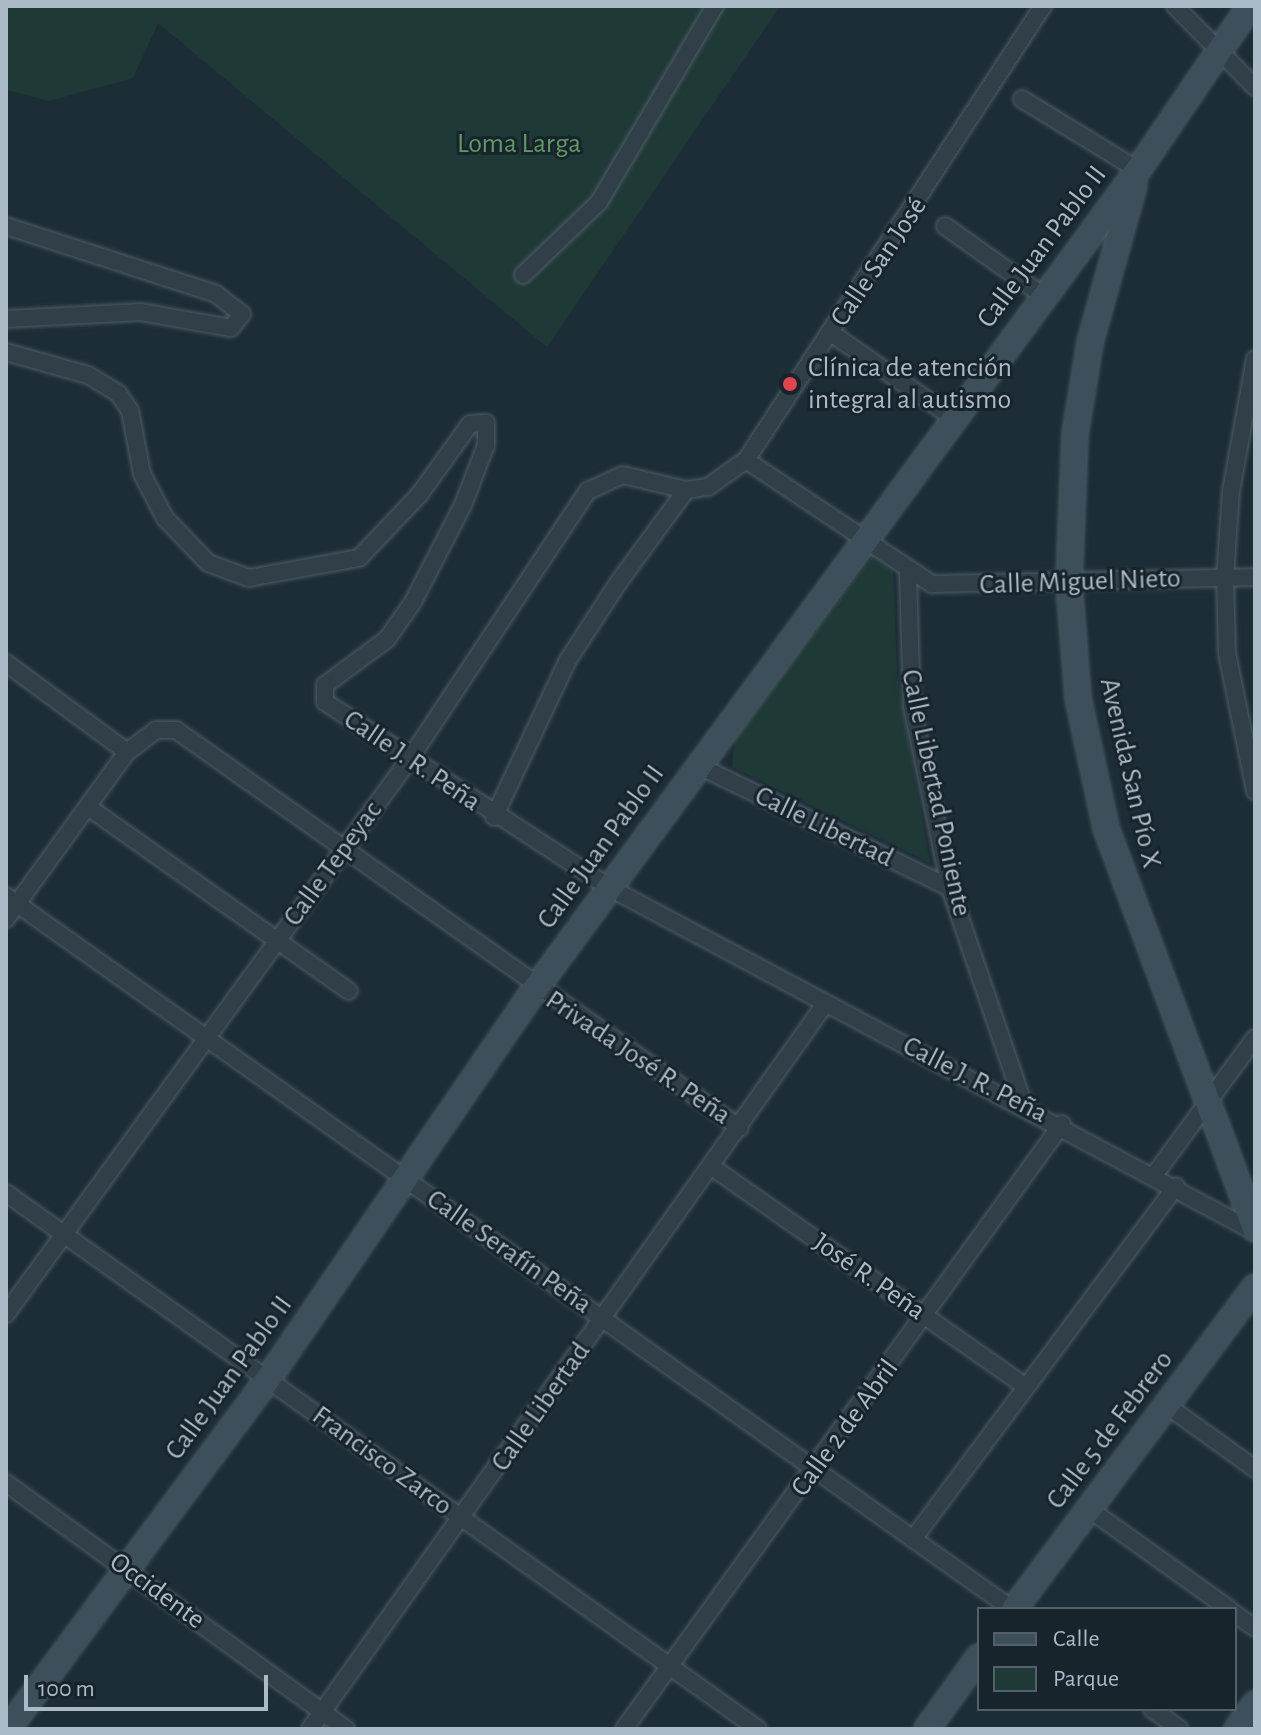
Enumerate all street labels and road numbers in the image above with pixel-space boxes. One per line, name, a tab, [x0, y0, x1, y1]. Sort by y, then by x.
street label: Calle Juan Pablo II	[970, 159, 1114, 335]
street label: Calle San José	[824, 191, 934, 333]
street label: Calle Miguel Nieto	[979, 562, 1181, 602]
street label: Calle Libertad Poniente	[893, 667, 979, 919]
street label: Avenida San Pío X	[1092, 675, 1168, 871]
street label: Calle J. R. Peña	[337, 703, 487, 819]
street label: Calle Juan Pablo II	[530, 758, 672, 936]
street label: Calle Libertad	[749, 779, 899, 875]
street label: Calle Tepeyac	[277, 795, 389, 933]
street label: Privada José R. Peña	[539, 984, 737, 1132]
street label: Calle J. R. Peña	[897, 1029, 1053, 1131]
street label: Calle Serafín Peña	[420, 1183, 598, 1321]
street label: José R. Peña	[806, 1226, 932, 1328]
street label: Calle Juan Pablo II	[158, 1289, 300, 1467]
street label: Calle Libertad	[484, 1336, 598, 1478]
street label: Calle 5 de Febrero	[1039, 1344, 1181, 1516]
street label: Calle 2 de Abril	[784, 1353, 906, 1503]
street label: Francisco Zarco	[305, 1399, 459, 1523]
street label: Occidente	[103, 1545, 211, 1637]

